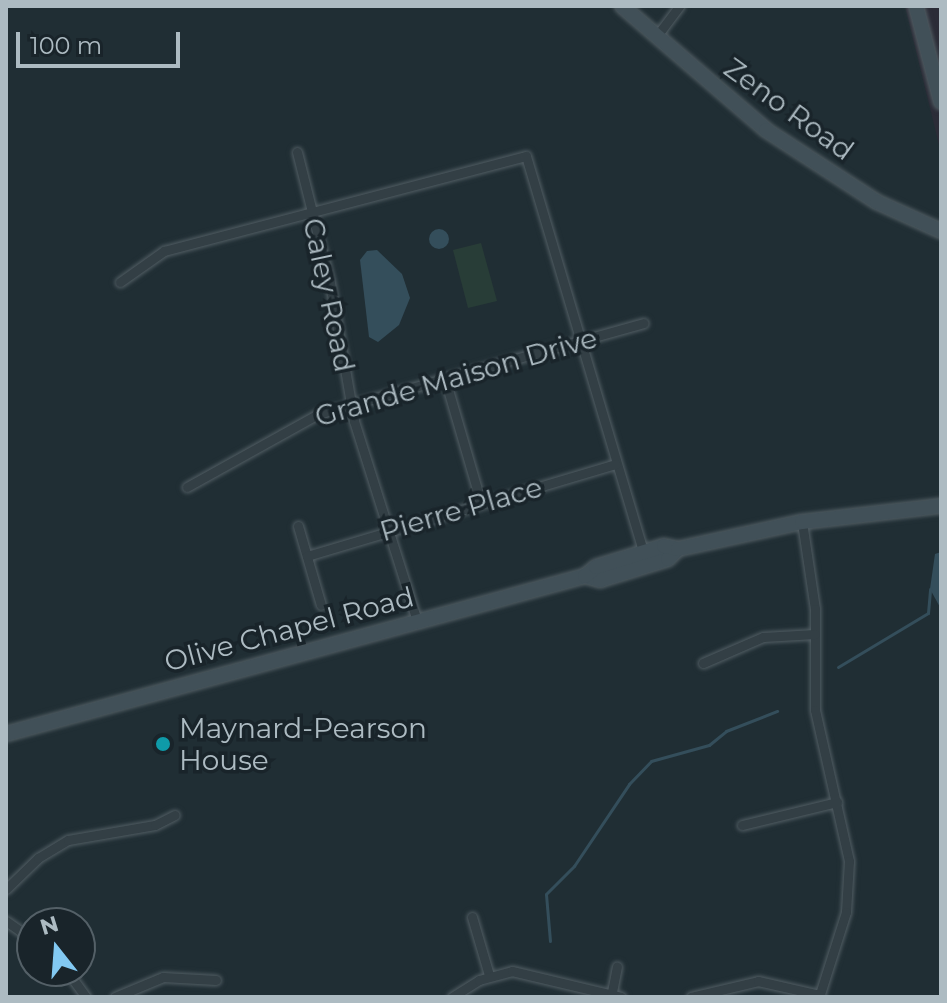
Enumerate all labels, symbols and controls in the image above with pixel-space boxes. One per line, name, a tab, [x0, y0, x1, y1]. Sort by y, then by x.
scale bar	[20, 16, 184, 66]
text: 100 m	[30, 31, 102, 60]
street label: Zeno Road	[718, 51, 860, 167]
street label: Caley Road	[296, 215, 362, 375]
street label: Grande Maison Drive	[311, 321, 601, 433]
street label: Pierre Place	[376, 470, 546, 548]
street label: Olive Chapel Road	[161, 580, 417, 678]
place label: Maynard-Pearson House	[179, 711, 427, 777]
marker: Maynard-Pearson House	[154, 735, 172, 753]
north arrow	[16, 907, 96, 987]
text: N	[37, 910, 62, 941]

